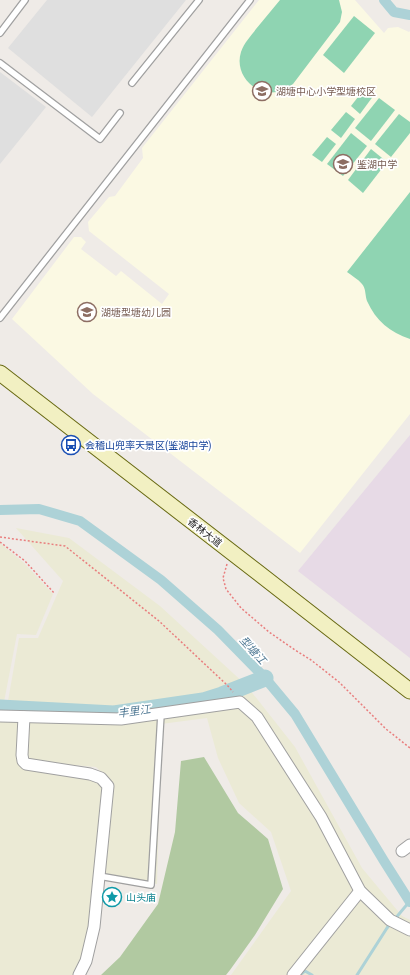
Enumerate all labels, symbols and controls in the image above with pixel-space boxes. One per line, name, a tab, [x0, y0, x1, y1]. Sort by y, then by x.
school or university icon: 湖塘中心小学型塘校区	[251, 80, 273, 102]
place label: 湖塘中心小学型塘校区	[276, 86, 376, 97]
school or university icon: 鉴湖中学	[332, 153, 354, 175]
place label: 鉴湖中学	[357, 159, 397, 170]
school or university icon: 湖塘型塘幼儿园	[76, 301, 98, 323]
place label: 湖塘型塘幼儿园	[101, 307, 171, 318]
bus stop icon: 会稽山兜率天景区(鉴湖中学)	[60, 434, 82, 456]
place label: 会稽山兜率天景区(鉴湖中学)	[85, 440, 211, 452]
street label: 香林大道	[186, 516, 224, 549]
water label: 型塘江	[237, 634, 269, 668]
water label: 丰里江	[117, 703, 152, 720]
place icon: 山头庙	[101, 886, 123, 908]
place label: 山头庙	[126, 892, 156, 903]

